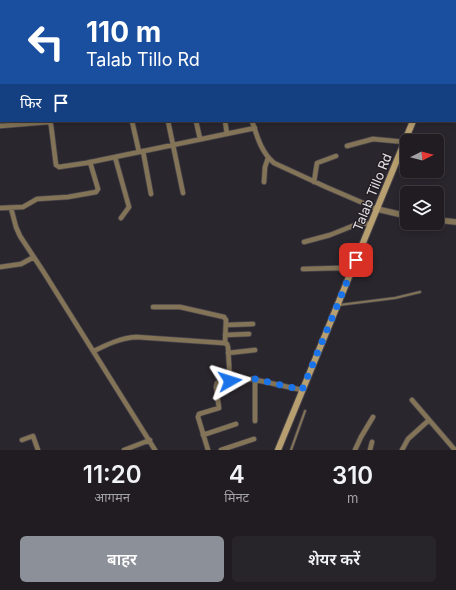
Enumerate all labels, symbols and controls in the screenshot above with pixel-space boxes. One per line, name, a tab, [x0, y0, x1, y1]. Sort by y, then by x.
text: 110 m	[86, 15, 161, 49]
icon: left	[20, 16, 72, 68]
text: Talab Tillo Rd	[86, 49, 200, 70]
icon: arrive	[50, 92, 72, 114]
text: फिर	[20, 93, 42, 112]
north arrow	[400, 134, 444, 178]
map controls	[400, 134, 444, 230]
street label: Talab Tillo Rd	[349, 151, 395, 233]
button: layers	[400, 186, 444, 230]
pin	[339, 243, 373, 277]
icon: arrive	[345, 249, 367, 271]
position arrow	[209, 360, 251, 402]
text: 11:20	[83, 460, 142, 489]
text: 4	[229, 460, 245, 489]
text: 310	[332, 461, 373, 490]
text: आगमन	[94, 489, 130, 505]
text: मिनट	[224, 489, 249, 505]
text: m	[347, 490, 358, 506]
button: बाहर	[20, 536, 224, 582]
button: शेयर करें	[232, 536, 436, 582]

